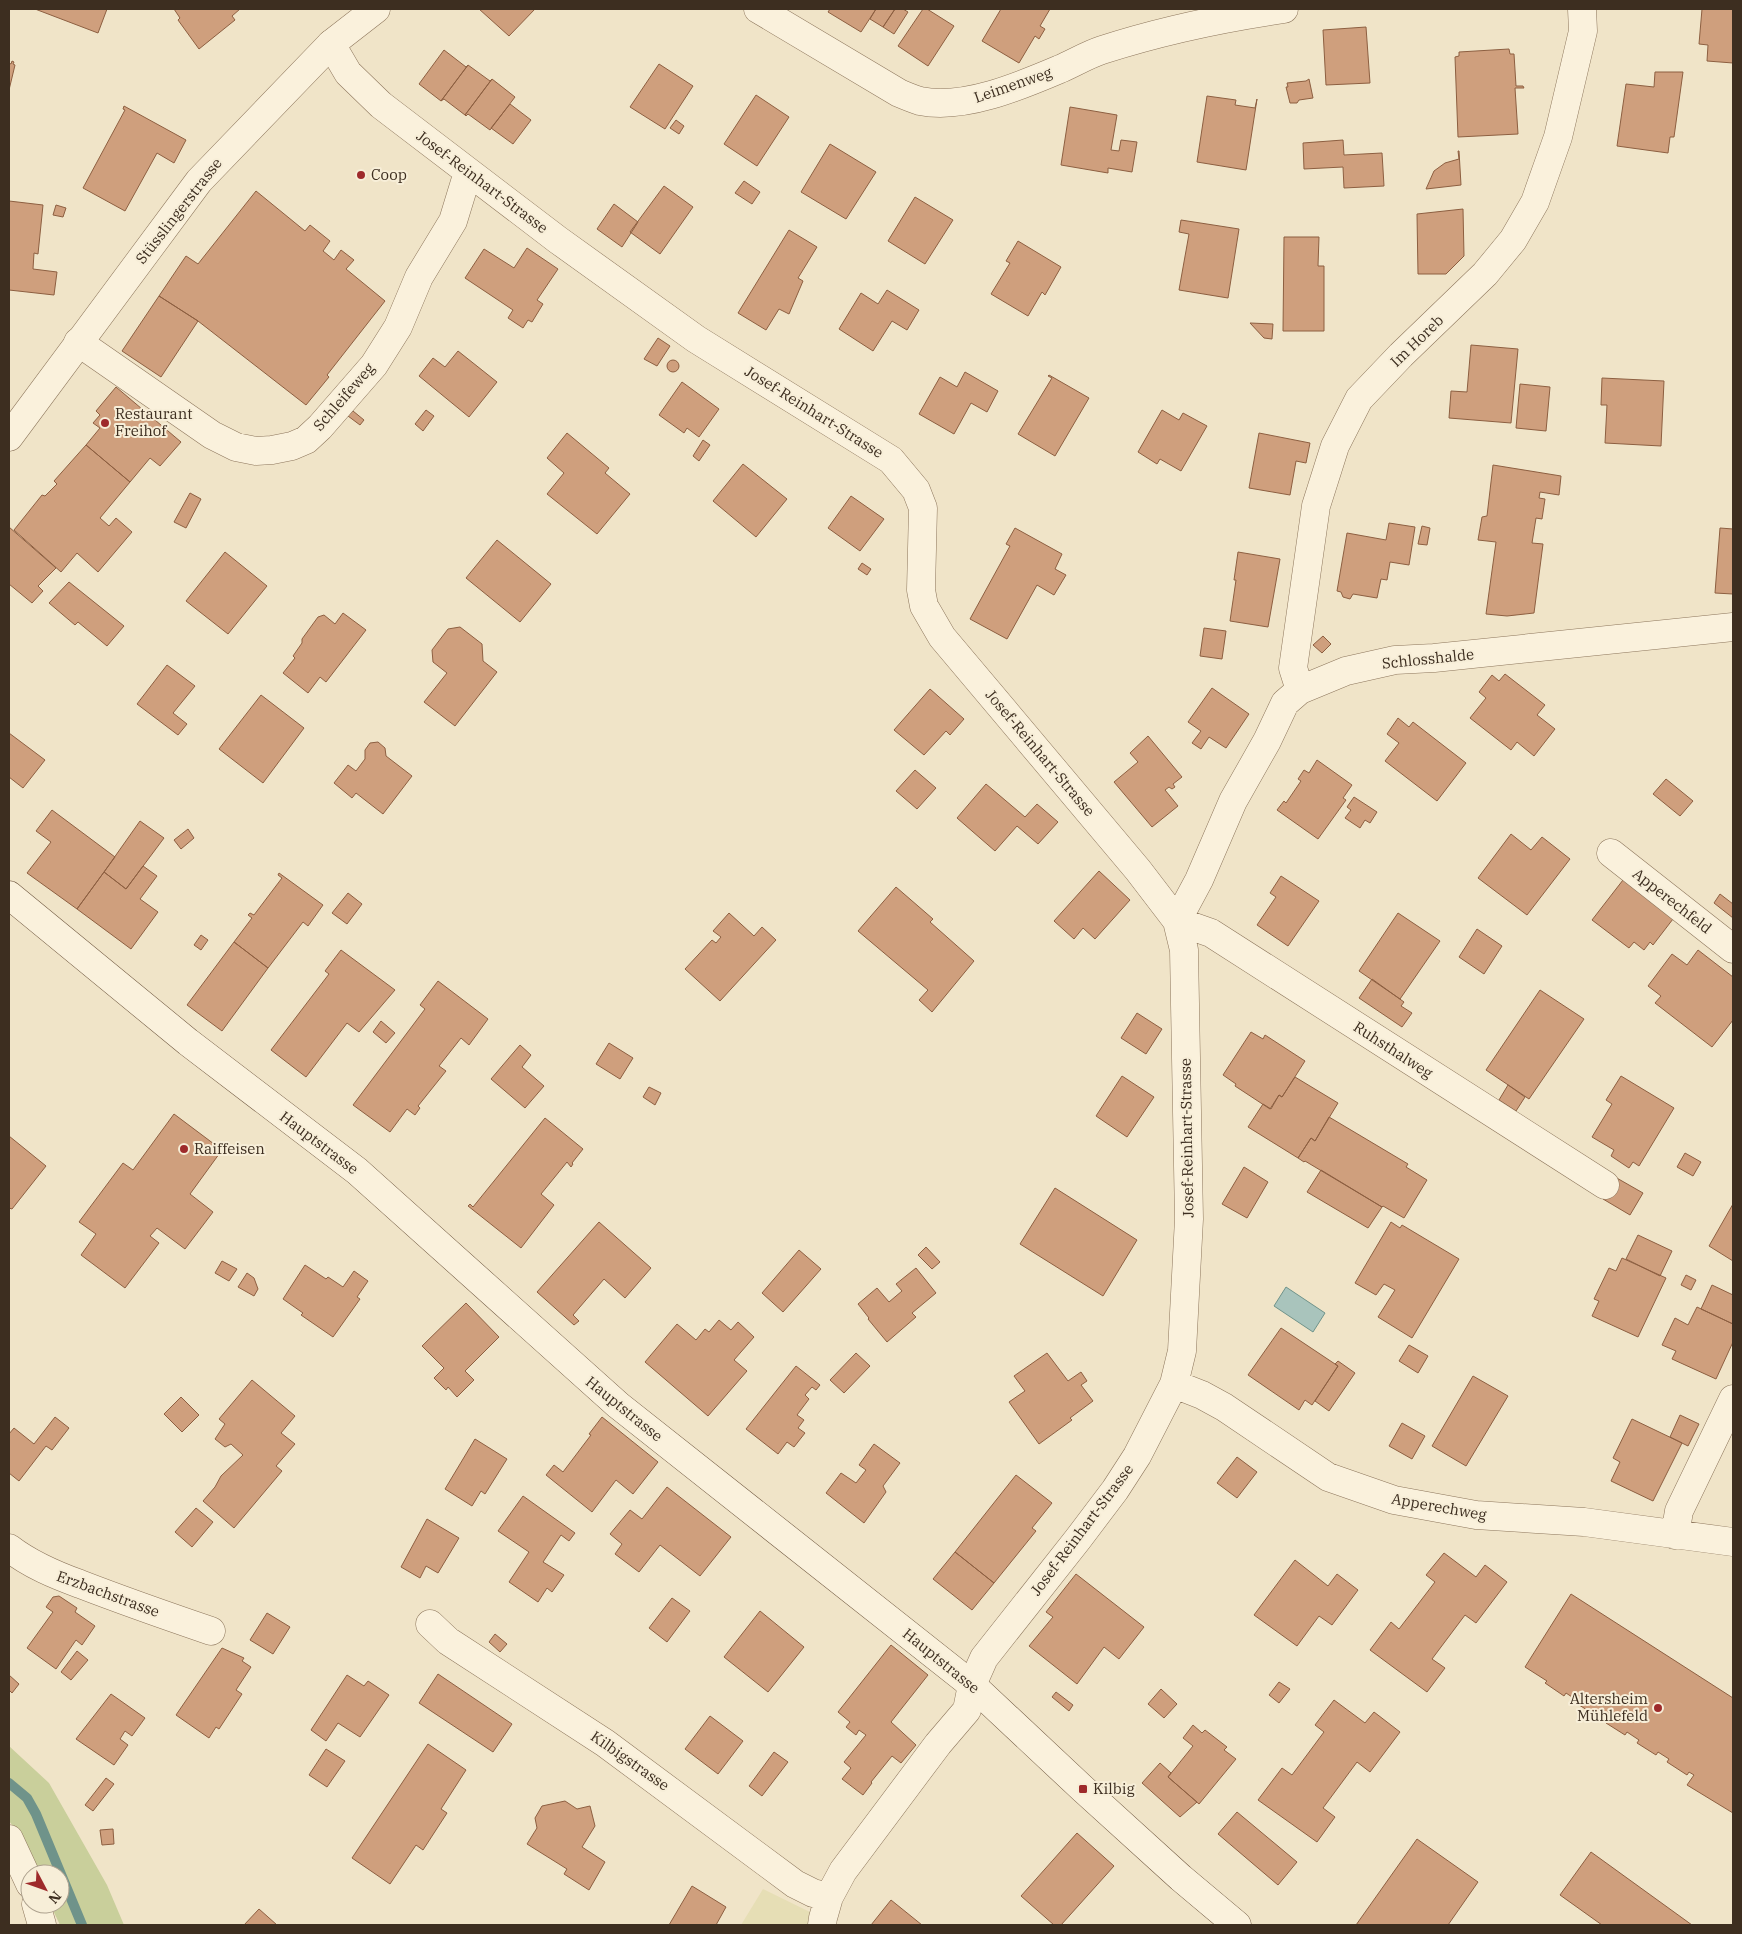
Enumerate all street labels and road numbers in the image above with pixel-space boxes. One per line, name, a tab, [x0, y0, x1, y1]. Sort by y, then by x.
street label: Leimenweg	[971, 62, 1054, 107]
street label: Josef-Reinhart-Strasse	[413, 126, 552, 237]
street label: Stüsslingerstrasse	[131, 154, 226, 268]
street label: Im Horeb	[1386, 311, 1447, 371]
street label: Schleifeweg	[309, 359, 378, 435]
street label: Josef-Reinhart-Strasse	[741, 361, 887, 462]
street label: Schlosshalde	[1381, 644, 1475, 673]
street label: Josef-Reinhart-Strasse	[982, 685, 1099, 820]
street label: Apperechfeld	[1629, 864, 1716, 937]
street label: Ruhsthalweg	[1350, 1017, 1437, 1082]
street label: Josef-Reinhart-Strasse	[1176, 1058, 1197, 1218]
street label: Hauptstrasse	[276, 1107, 362, 1178]
street label: Hauptstrasse	[582, 1372, 667, 1445]
street label: Josef-Reinhart-Strasse	[1026, 1460, 1137, 1599]
street label: Apperechweg	[1390, 1489, 1488, 1524]
street label: Erzbachstrasse	[54, 1566, 162, 1621]
street label: Hauptstrasse	[899, 1624, 984, 1697]
street label: Kilbigstrasse	[587, 1727, 673, 1795]

